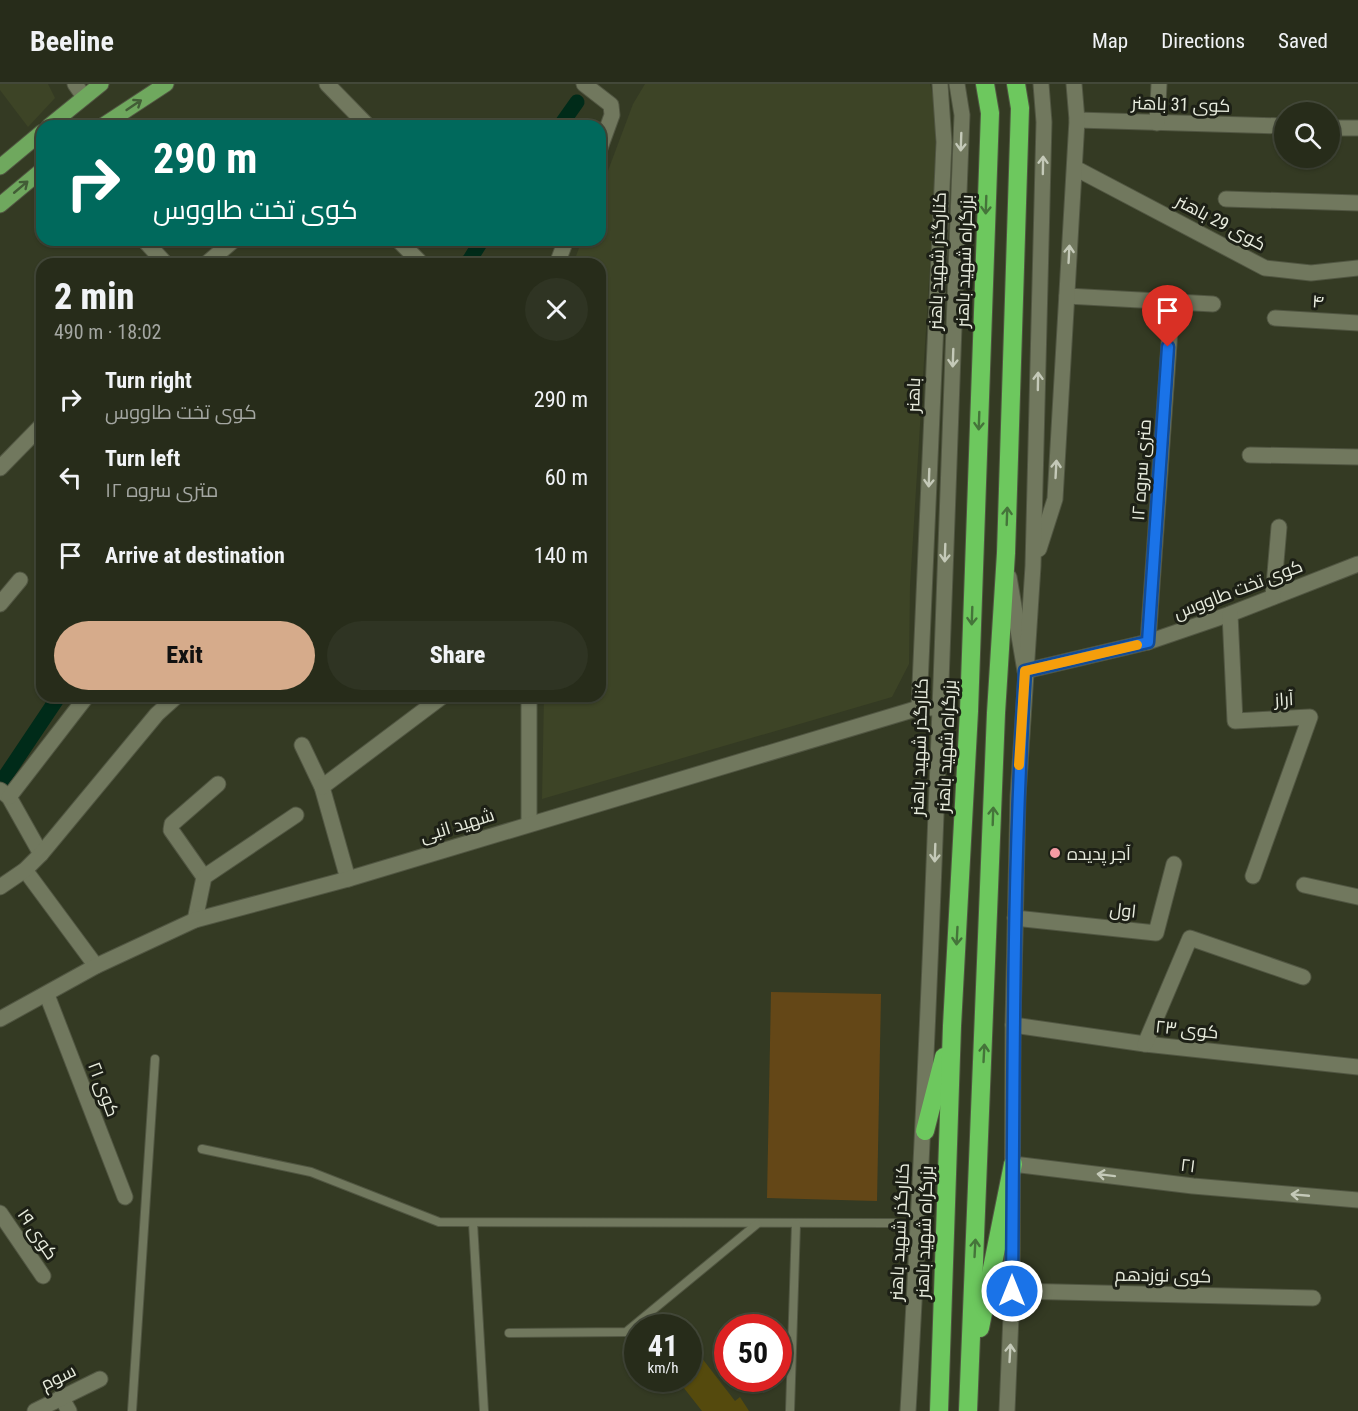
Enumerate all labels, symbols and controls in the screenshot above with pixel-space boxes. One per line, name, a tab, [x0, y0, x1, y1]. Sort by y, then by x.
text: Beeline	[30, 25, 114, 58]
text: Map	[1092, 29, 1128, 53]
text: Directions	[1161, 29, 1245, 53]
text: Saved	[1278, 29, 1328, 53]
street label: کوی 31 باهنر	[1130, 92, 1231, 117]
one-way arrow	[125, 99, 142, 111]
map controls	[1274, 102, 1340, 168]
button: search	[1274, 102, 1340, 168]
one-way arrow	[955, 132, 966, 152]
text: 290 m	[153, 134, 258, 183]
icon: right	[54, 144, 132, 222]
one-way arrow	[1038, 156, 1049, 176]
one-way arrow	[13, 180, 28, 194]
street label: کوی 29 باهنر	[1171, 189, 1270, 255]
street label: کنارگذر شهید باهنر	[924, 192, 951, 331]
text: کوی تخت طاووس	[153, 194, 358, 226]
street label: بزرگراه شهید باهنر	[951, 194, 978, 329]
one-way arrow	[981, 195, 992, 215]
one-way arrow	[1064, 244, 1075, 264]
text: 2 min	[54, 276, 134, 318]
button: close	[525, 278, 588, 341]
pin	[1142, 285, 1193, 347]
street label: ۴	[1311, 290, 1325, 312]
icon: arrive	[1151, 294, 1184, 327]
text: 490 m · 18:02	[54, 320, 161, 344]
one-way arrow	[947, 347, 958, 367]
text: Turn right	[105, 368, 192, 393]
one-way arrow	[1032, 372, 1044, 392]
street label: باهنر	[902, 377, 925, 414]
icon: right	[54, 383, 87, 416]
text: 290 m	[534, 387, 588, 412]
text: کوی تخت طاووس	[105, 400, 257, 424]
one-way arrow	[973, 410, 985, 430]
street label: ۱۲ متری سروه	[1127, 418, 1156, 522]
text: Turn left	[105, 446, 180, 471]
one-way arrow	[1051, 460, 1062, 480]
icon: left	[54, 461, 87, 494]
text: 60 m	[545, 465, 588, 490]
one-way arrow	[924, 468, 935, 488]
text: ۱۲ متری سروه	[105, 478, 218, 502]
one-way arrow	[1001, 507, 1012, 527]
icon: arrive	[54, 539, 87, 572]
one-way arrow	[940, 542, 951, 562]
text: Arrive at destination	[105, 543, 285, 568]
text: 140 m	[534, 543, 588, 568]
street label: کوی تخت طاووس	[1171, 555, 1306, 624]
one-way arrow	[967, 605, 978, 625]
button: Exit	[54, 621, 315, 690]
button: Share	[327, 621, 588, 690]
street label: کنارگذر شهید باهنر	[906, 678, 933, 817]
street label: بزرگراه شهید باهنر	[932, 679, 961, 814]
street label: آراز	[1273, 688, 1294, 711]
street label: شهید انبی	[417, 804, 497, 847]
one-way arrow	[987, 807, 998, 827]
one-way arrow	[929, 842, 941, 862]
place label: آجر پدیده	[1067, 843, 1131, 866]
marker: آجر پدیده	[1048, 846, 1062, 860]
street label: اول	[1109, 898, 1137, 923]
one-way arrow	[951, 926, 962, 946]
street label: کوی ۲۳	[1154, 1015, 1220, 1044]
one-way arrow	[979, 1043, 990, 1063]
street label: کوی ۲۱	[83, 1059, 124, 1120]
street label: ۲۱	[1179, 1154, 1197, 1176]
street label: کنارگذر شهید باهنر	[885, 1162, 914, 1303]
street label: بزرگراه شهید باهنر	[911, 1165, 938, 1300]
one-way arrow	[1096, 1169, 1116, 1180]
one-way arrow	[1290, 1189, 1310, 1200]
street label: کوی ۱۹	[13, 1205, 63, 1264]
one-way arrow	[970, 1238, 981, 1258]
position arrow	[980, 1259, 1044, 1323]
street label: کوی نوزدهم	[1114, 1264, 1212, 1288]
speed limit sign: 50	[714, 1314, 792, 1392]
text: 41	[648, 1328, 678, 1363]
one-way arrow	[1004, 1343, 1015, 1363]
text: km/h	[648, 1359, 678, 1377]
street label: سوم	[37, 1360, 80, 1396]

